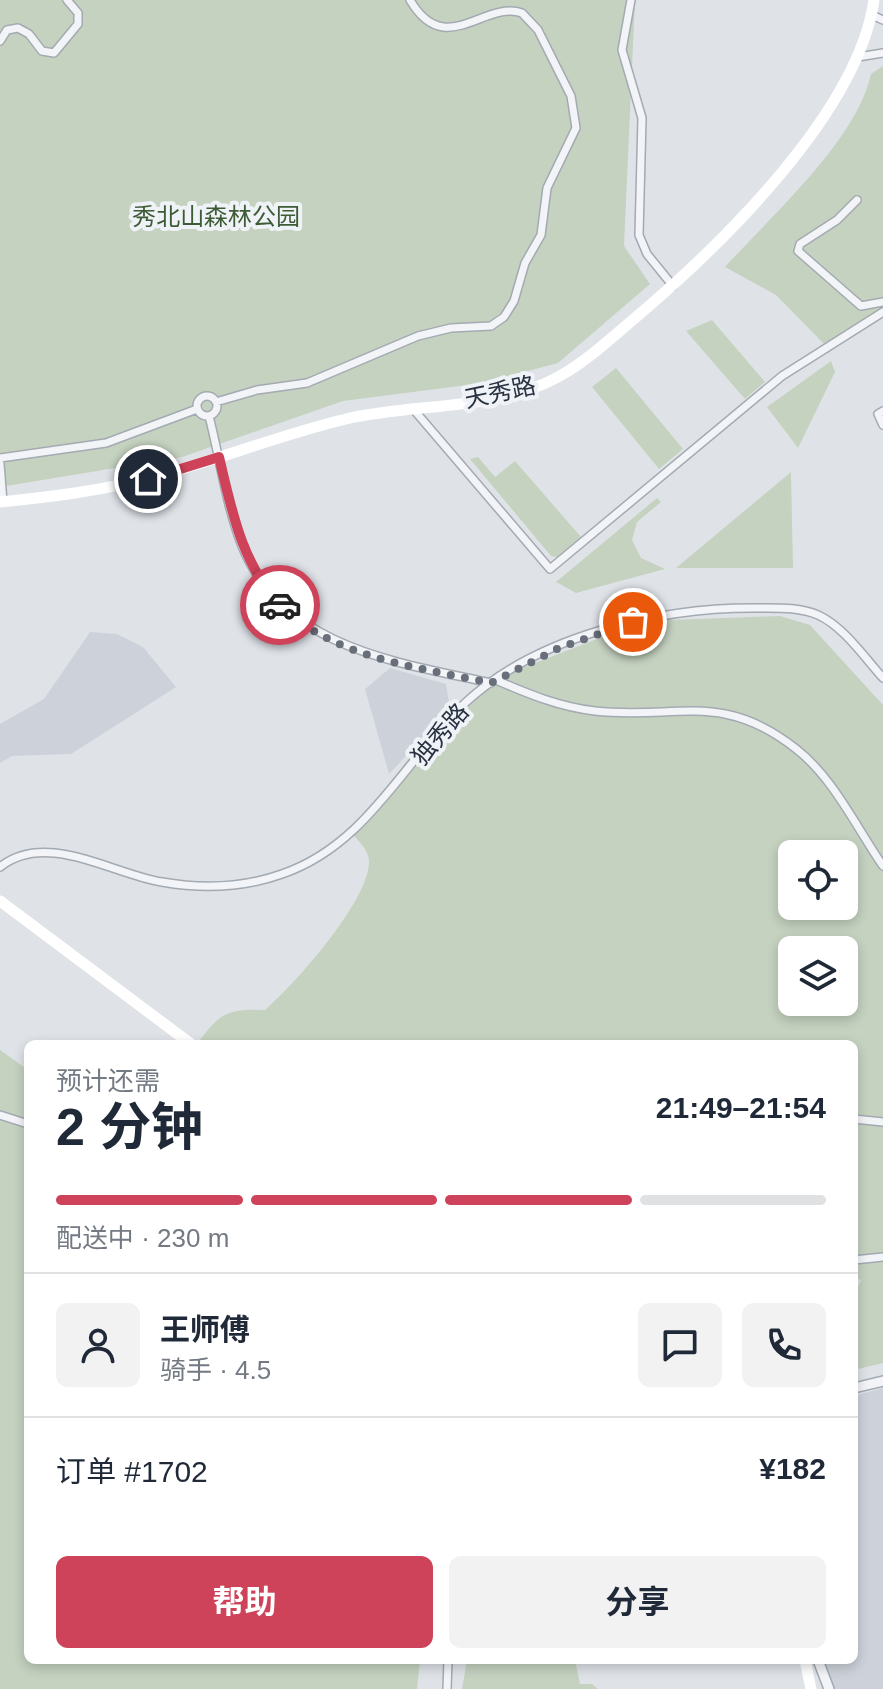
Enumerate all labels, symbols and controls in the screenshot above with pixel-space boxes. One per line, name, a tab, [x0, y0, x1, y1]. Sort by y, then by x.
park label: 秀北山森林公园	[132, 203, 300, 230]
street label: 天秀路	[462, 371, 538, 413]
pin	[114, 445, 182, 513]
icon: home	[126, 457, 170, 501]
courier	[240, 565, 320, 645]
icon: car	[258, 583, 302, 627]
pin	[599, 588, 667, 656]
icon: bag	[611, 600, 655, 644]
street label: 独秀路	[406, 698, 474, 770]
map controls	[778, 840, 858, 1016]
button: locate	[778, 840, 858, 920]
button: layers	[778, 936, 858, 1016]
text: 预计还需	[56, 1066, 160, 1096]
text: 21:49–21:54	[656, 1091, 826, 1124]
text: 2 分钟	[56, 1098, 203, 1156]
text: 配送中 · 230 m	[56, 1223, 229, 1253]
button: person	[56, 1303, 140, 1387]
button: chat	[638, 1303, 722, 1387]
button: phone	[742, 1303, 826, 1387]
text: 王师傅	[160, 1313, 250, 1346]
text: 骑手 · 4.5	[160, 1355, 271, 1385]
text: ¥182	[759, 1452, 826, 1485]
text: 订单 #1702	[56, 1455, 208, 1488]
button: 帮助	[56, 1556, 433, 1648]
button: 分享	[449, 1556, 826, 1648]

